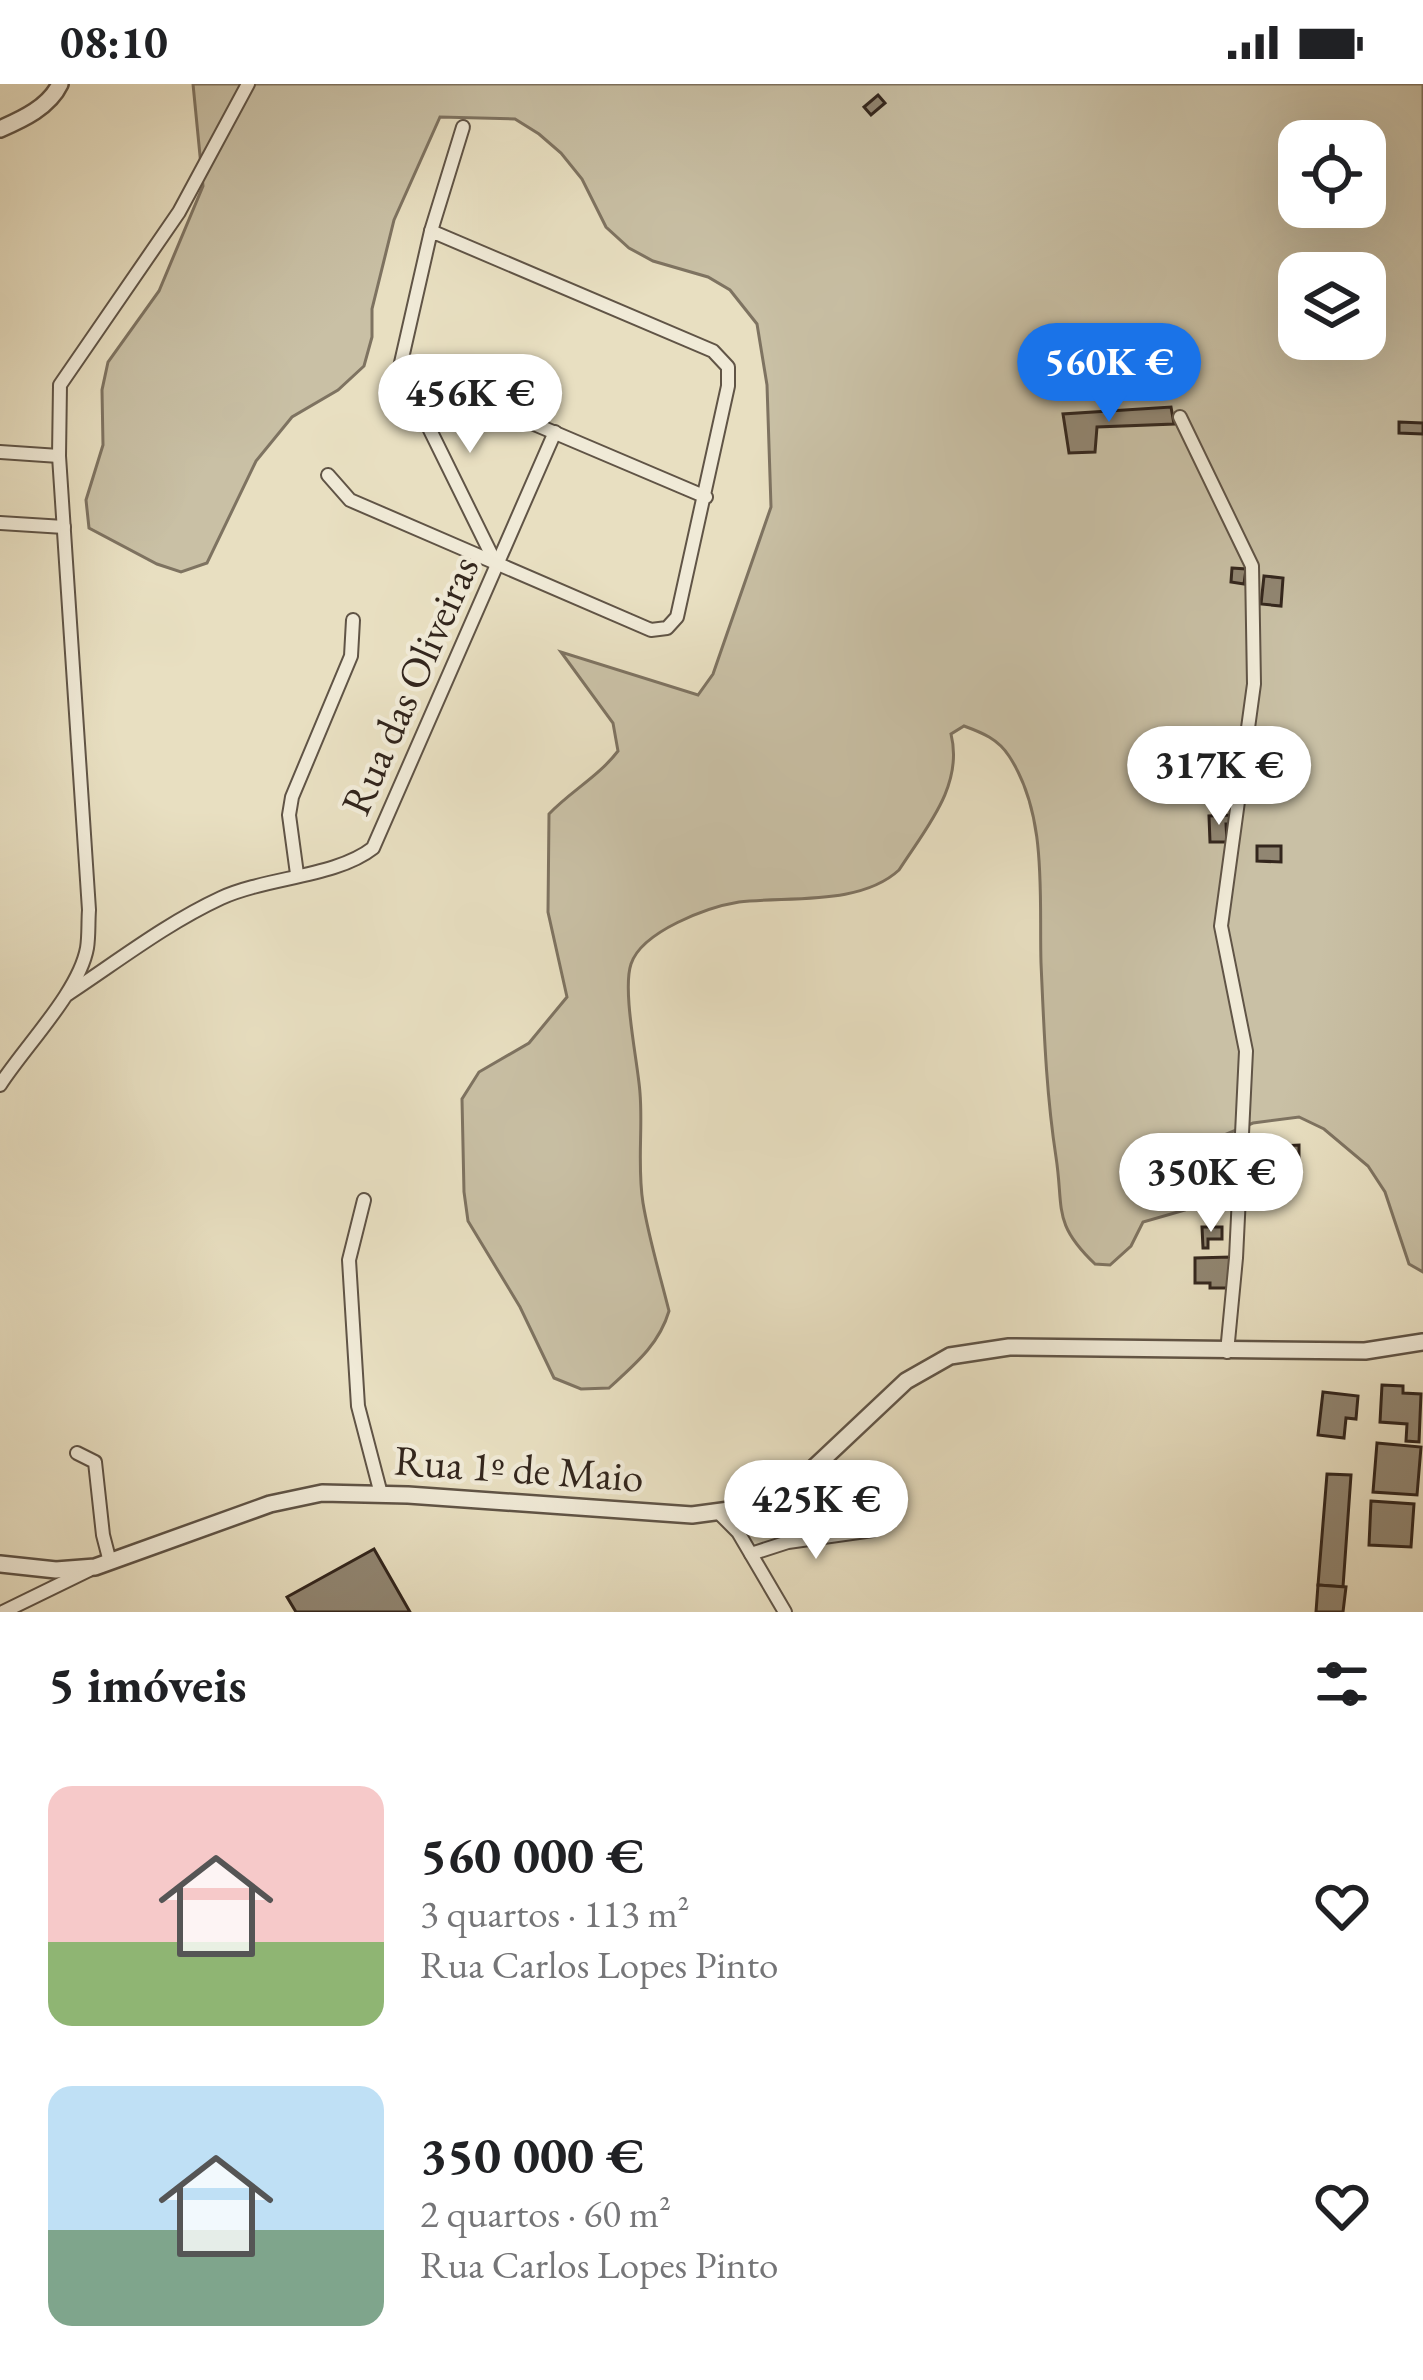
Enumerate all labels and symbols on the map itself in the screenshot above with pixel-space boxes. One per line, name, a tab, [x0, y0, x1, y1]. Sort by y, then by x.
pin: 560K €	[1011, 323, 1207, 425]
pin: 456K €	[372, 354, 568, 456]
street label: Rua das Oliveiras	[328, 547, 491, 823]
pin: 317K €	[1121, 726, 1317, 828]
pin: 350K €	[1113, 1133, 1309, 1235]
street label: Rua 1º de Maio	[393, 1432, 645, 1505]
pin: 425K €	[718, 1460, 914, 1562]

